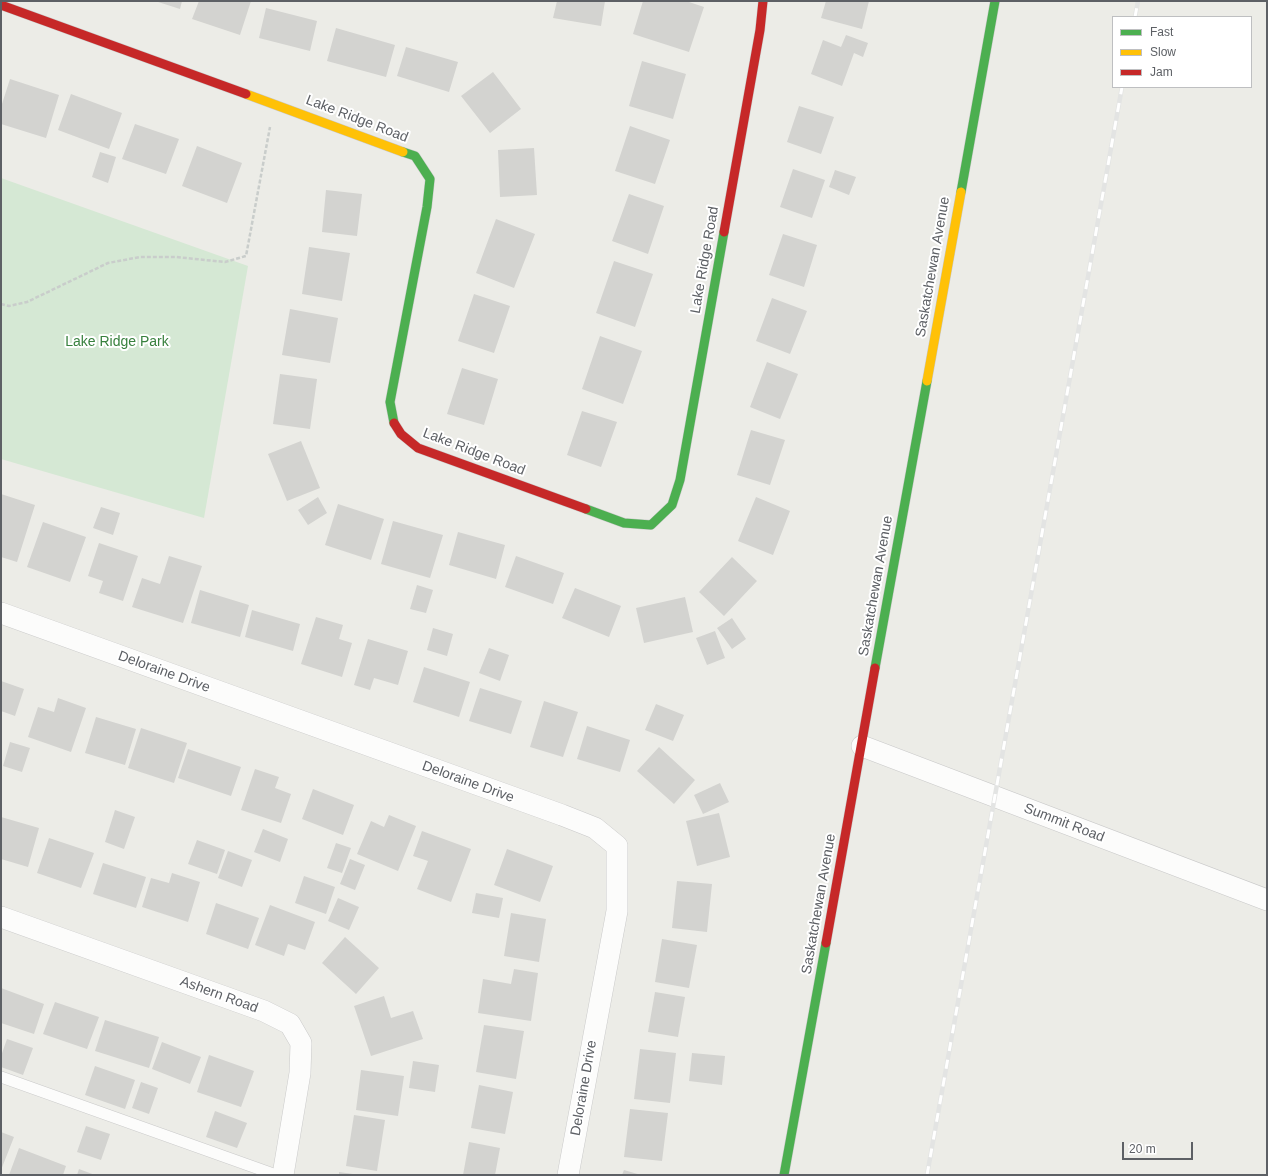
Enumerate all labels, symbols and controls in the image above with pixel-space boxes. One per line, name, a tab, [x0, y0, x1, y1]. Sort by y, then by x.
legend	[1112, 16, 1252, 88]
text: Fast	[1150, 25, 1173, 39]
text: Slow	[1150, 45, 1176, 59]
text: Jam	[1150, 65, 1173, 79]
street label: Lake Ridge Road	[303, 92, 411, 146]
street label: Saskatchewan Avenue	[912, 196, 954, 338]
street label: Lake Ridge Road	[687, 205, 723, 315]
park label: Lake Ridge Park	[65, 334, 169, 350]
street label: Lake Ridge Road	[420, 425, 528, 479]
street label: Saskatchewan Avenue	[855, 515, 897, 657]
street label: Deloraine Drive	[116, 648, 212, 696]
street label: Deloraine Drive	[420, 758, 516, 806]
street label: Summit Road	[1021, 800, 1107, 846]
street label: Saskatchewan Avenue	[798, 833, 840, 975]
street label: Ashern Road	[178, 973, 260, 1017]
street label: Deloraine Drive	[567, 1039, 601, 1137]
scale bar	[1124, 1134, 1195, 1160]
text: 20 m	[1129, 1142, 1156, 1156]

